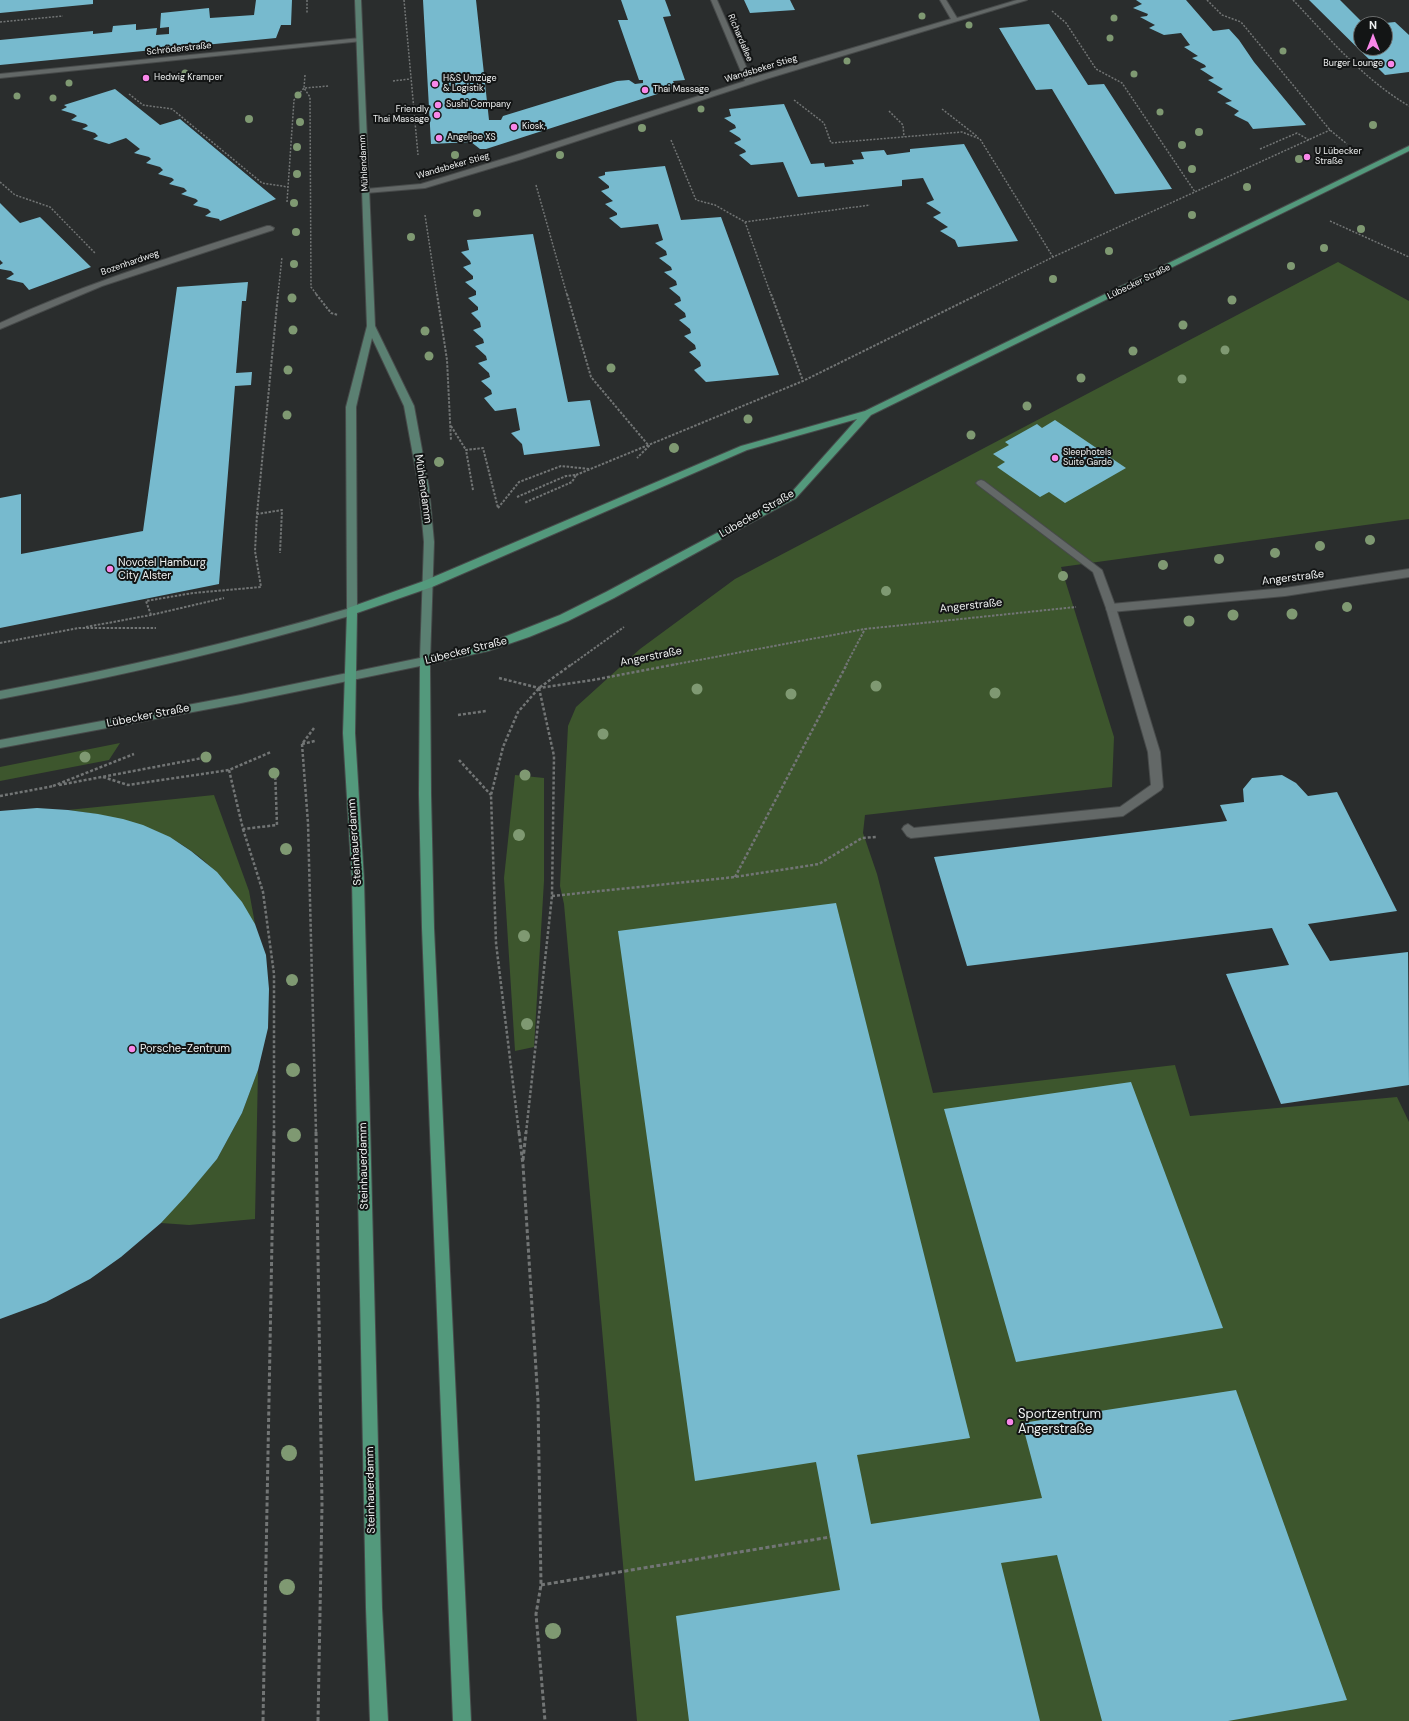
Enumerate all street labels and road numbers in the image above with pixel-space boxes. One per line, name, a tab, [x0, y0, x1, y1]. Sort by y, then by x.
street label: Richardallee	[725, 13, 755, 63]
street label: Schröderstraße	[146, 40, 212, 58]
street label: Wandsbeker Stieg	[723, 53, 799, 85]
street label: Mühlendamm	[357, 134, 371, 192]
street label: Wandsbeker Stieg	[415, 150, 491, 182]
street label: Bozenhardweg	[99, 248, 161, 278]
street label: Lübecker Straße	[1106, 262, 1172, 302]
street label: Mühlendamm	[412, 454, 434, 524]
street label: Lübecker Straße	[717, 487, 797, 541]
street label: Angerstraße	[1261, 568, 1325, 588]
street label: Angerstraße	[939, 596, 1003, 616]
street label: Lübecker Straße	[424, 634, 508, 668]
street label: Angerstraße	[619, 645, 683, 669]
street label: Lübecker Straße	[105, 702, 191, 730]
street label: Steinhauerdamm	[345, 798, 365, 886]
street label: Steinhauerdamm	[357, 1122, 371, 1210]
street label: Steinhauerdamm	[364, 1446, 378, 1534]

